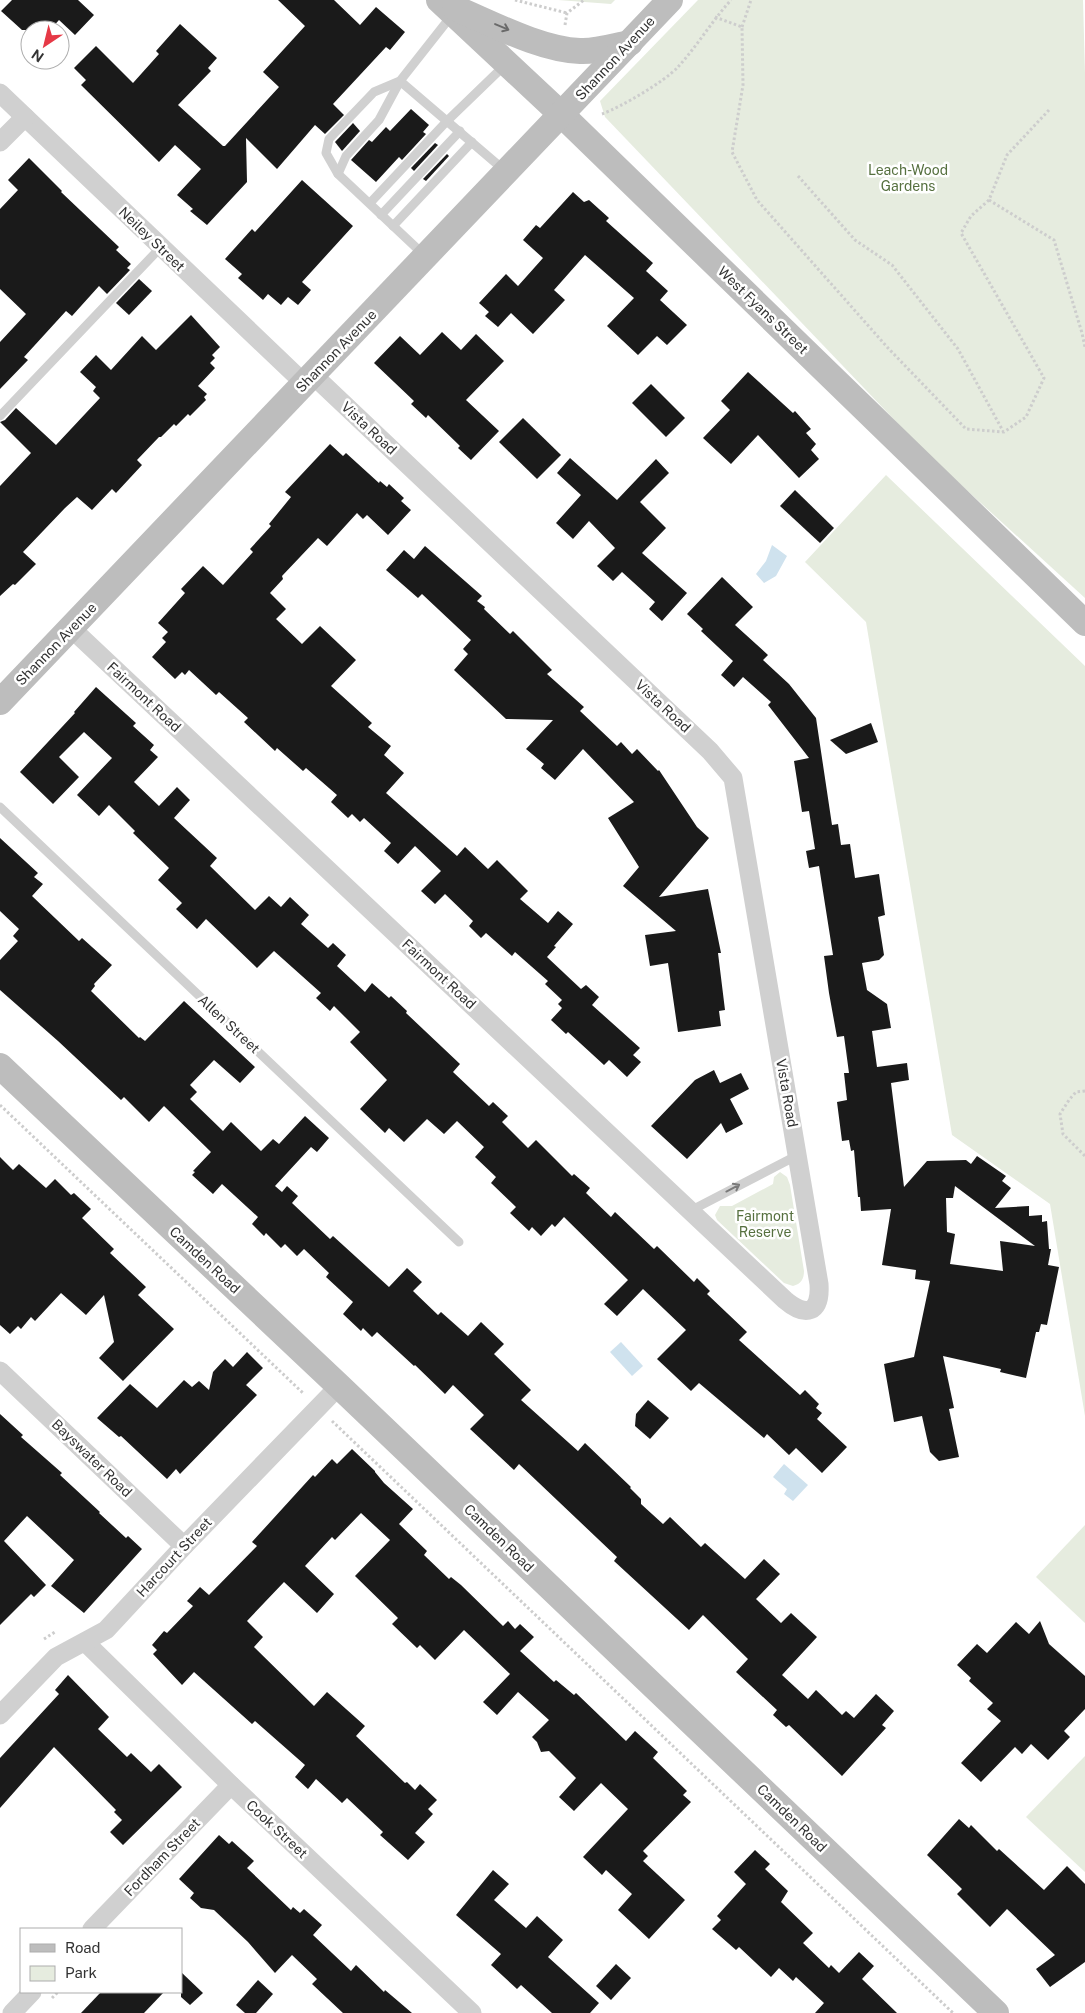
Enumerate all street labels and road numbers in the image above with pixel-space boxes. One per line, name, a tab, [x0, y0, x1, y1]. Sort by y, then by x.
street label: Shannon Avenue	[572, 13, 658, 103]
street label: Neiley Street	[116, 204, 188, 274]
street label: West Fyans Street	[715, 263, 811, 357]
street label: Shannon Avenue	[292, 306, 380, 396]
street label: Vista Road	[338, 398, 400, 458]
street label: Shannon Avenue	[12, 599, 100, 689]
street label: Fairmont Road	[104, 659, 184, 735]
street label: Vista Road	[632, 676, 694, 736]
street label: Fairmont Road	[399, 936, 479, 1012]
street label: Allen Street	[195, 991, 263, 1057]
street label: Vista Road	[773, 1057, 801, 1129]
street label: Camden Road	[167, 1223, 243, 1297]
street label: Bayswater Road	[49, 1416, 135, 1500]
street label: Camden Road	[461, 1501, 537, 1575]
street label: Harcourt Street	[133, 1514, 215, 1600]
street label: Camden Road	[754, 1781, 830, 1855]
street label: Cook Street	[243, 1797, 311, 1861]
street label: Fordham Street	[121, 1815, 203, 1899]

